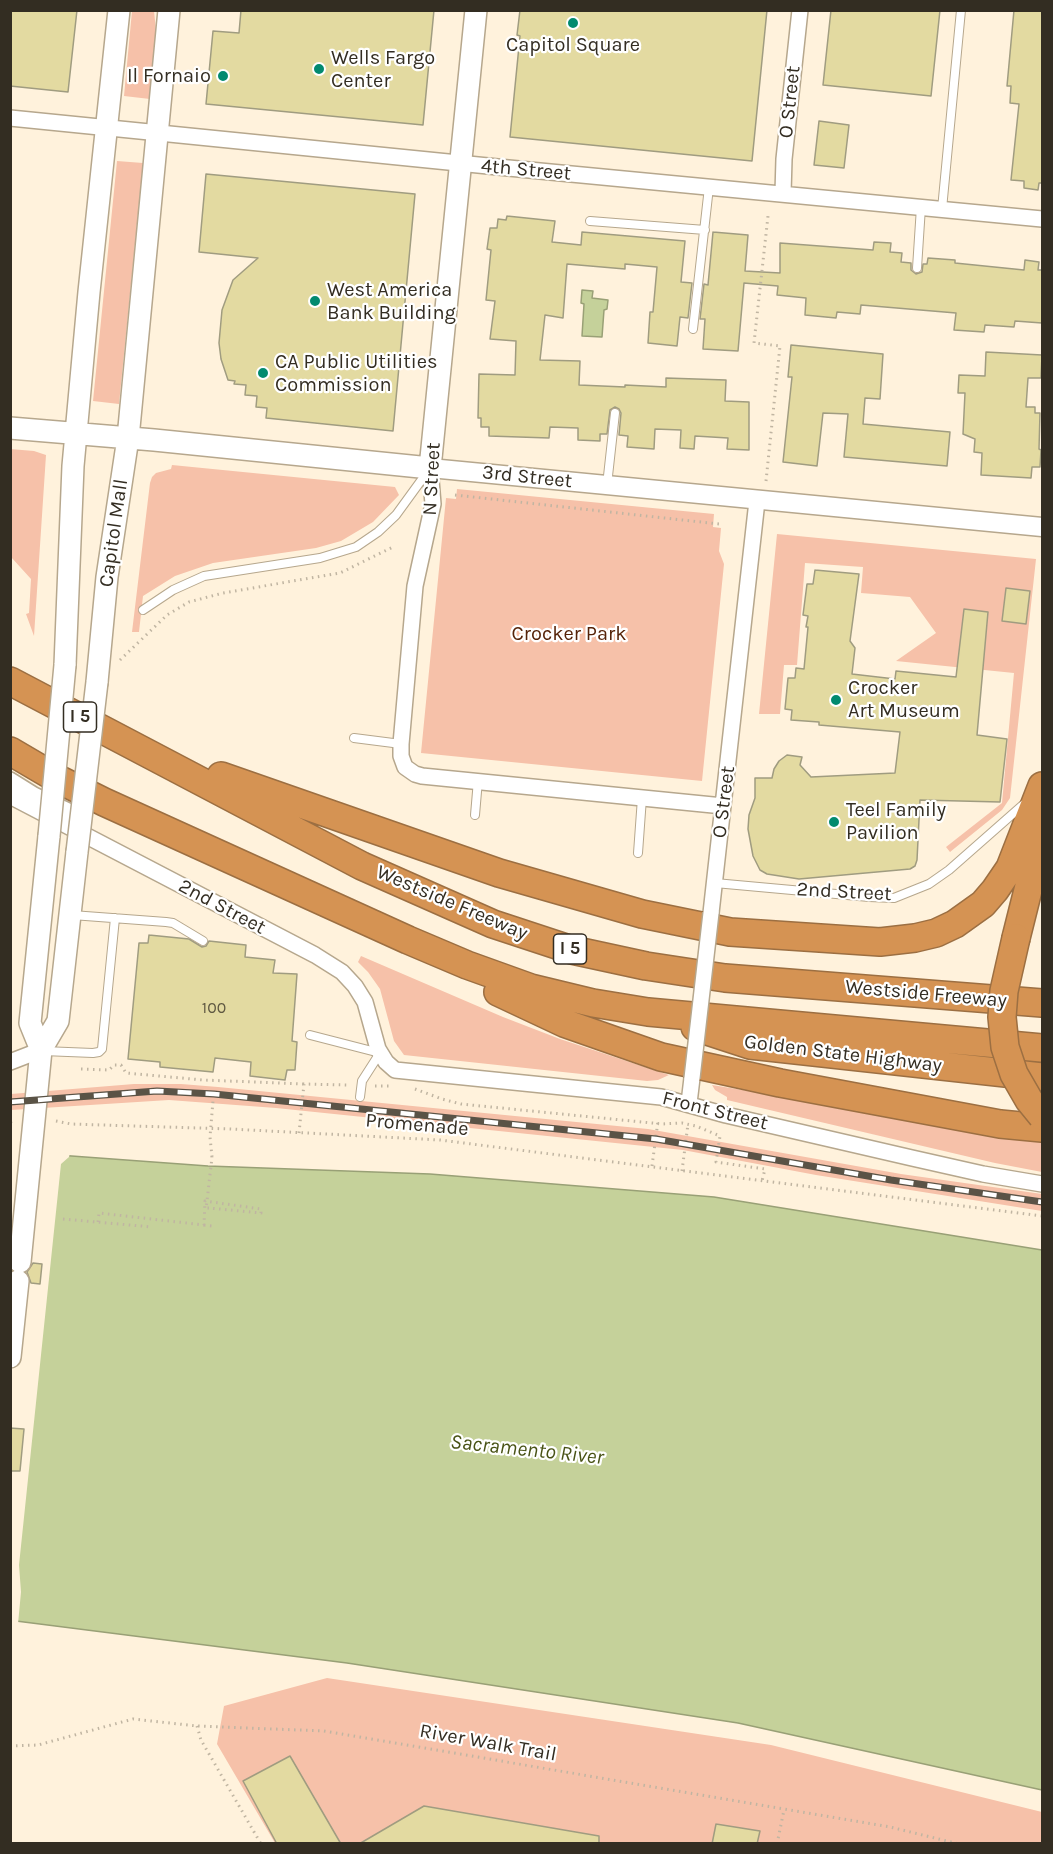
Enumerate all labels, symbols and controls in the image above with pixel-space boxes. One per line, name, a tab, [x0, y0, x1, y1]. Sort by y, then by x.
marker: Capitol Square	[566, 16, 580, 30]
place label: Capitol Square	[506, 33, 640, 57]
place label: Wells Fargo Center	[331, 46, 435, 93]
marker: Wells Fargo Center	[312, 62, 326, 76]
place label: Il Fornaio	[127, 64, 211, 88]
street label: O Street	[774, 65, 806, 139]
marker: Il Fornaio	[216, 69, 230, 83]
street label: 4th Street	[480, 154, 572, 186]
place label: West America Bank Building	[327, 278, 456, 325]
marker: West America Bank Building	[308, 294, 322, 308]
place label: CA Public Utilities Commission	[275, 350, 438, 397]
marker: CA Public Utilities Commission	[256, 366, 270, 380]
street label: N Street	[418, 442, 446, 516]
street label: 3rd Street	[481, 460, 573, 494]
street label: Capitol Mall	[95, 477, 133, 589]
park label: Crocker Park	[512, 622, 626, 646]
place label: Crocker Art Museum	[848, 676, 960, 723]
marker: Crocker Art Museum	[829, 693, 843, 707]
road number: I 5	[64, 702, 97, 732]
street label: O Street	[708, 765, 740, 839]
place label: Teel Family Pavilion	[846, 798, 946, 845]
marker: Teel Family Pavilion	[827, 815, 841, 829]
street label: Westside Freeway	[373, 860, 531, 946]
street label: 2nd Street	[174, 874, 270, 940]
street label: 2nd Street	[796, 878, 892, 906]
road number: I 5	[554, 934, 586, 964]
street label: Westside Freeway	[844, 975, 1008, 1013]
house number: 100	[202, 998, 226, 1018]
street label: Golden State Highway	[743, 1030, 943, 1078]
street label: Front Street	[660, 1086, 770, 1136]
street label: Promenade	[364, 1109, 470, 1141]
water label: Sacramento River	[449, 1429, 605, 1471]
street label: River Walk Trail	[418, 1719, 558, 1767]

